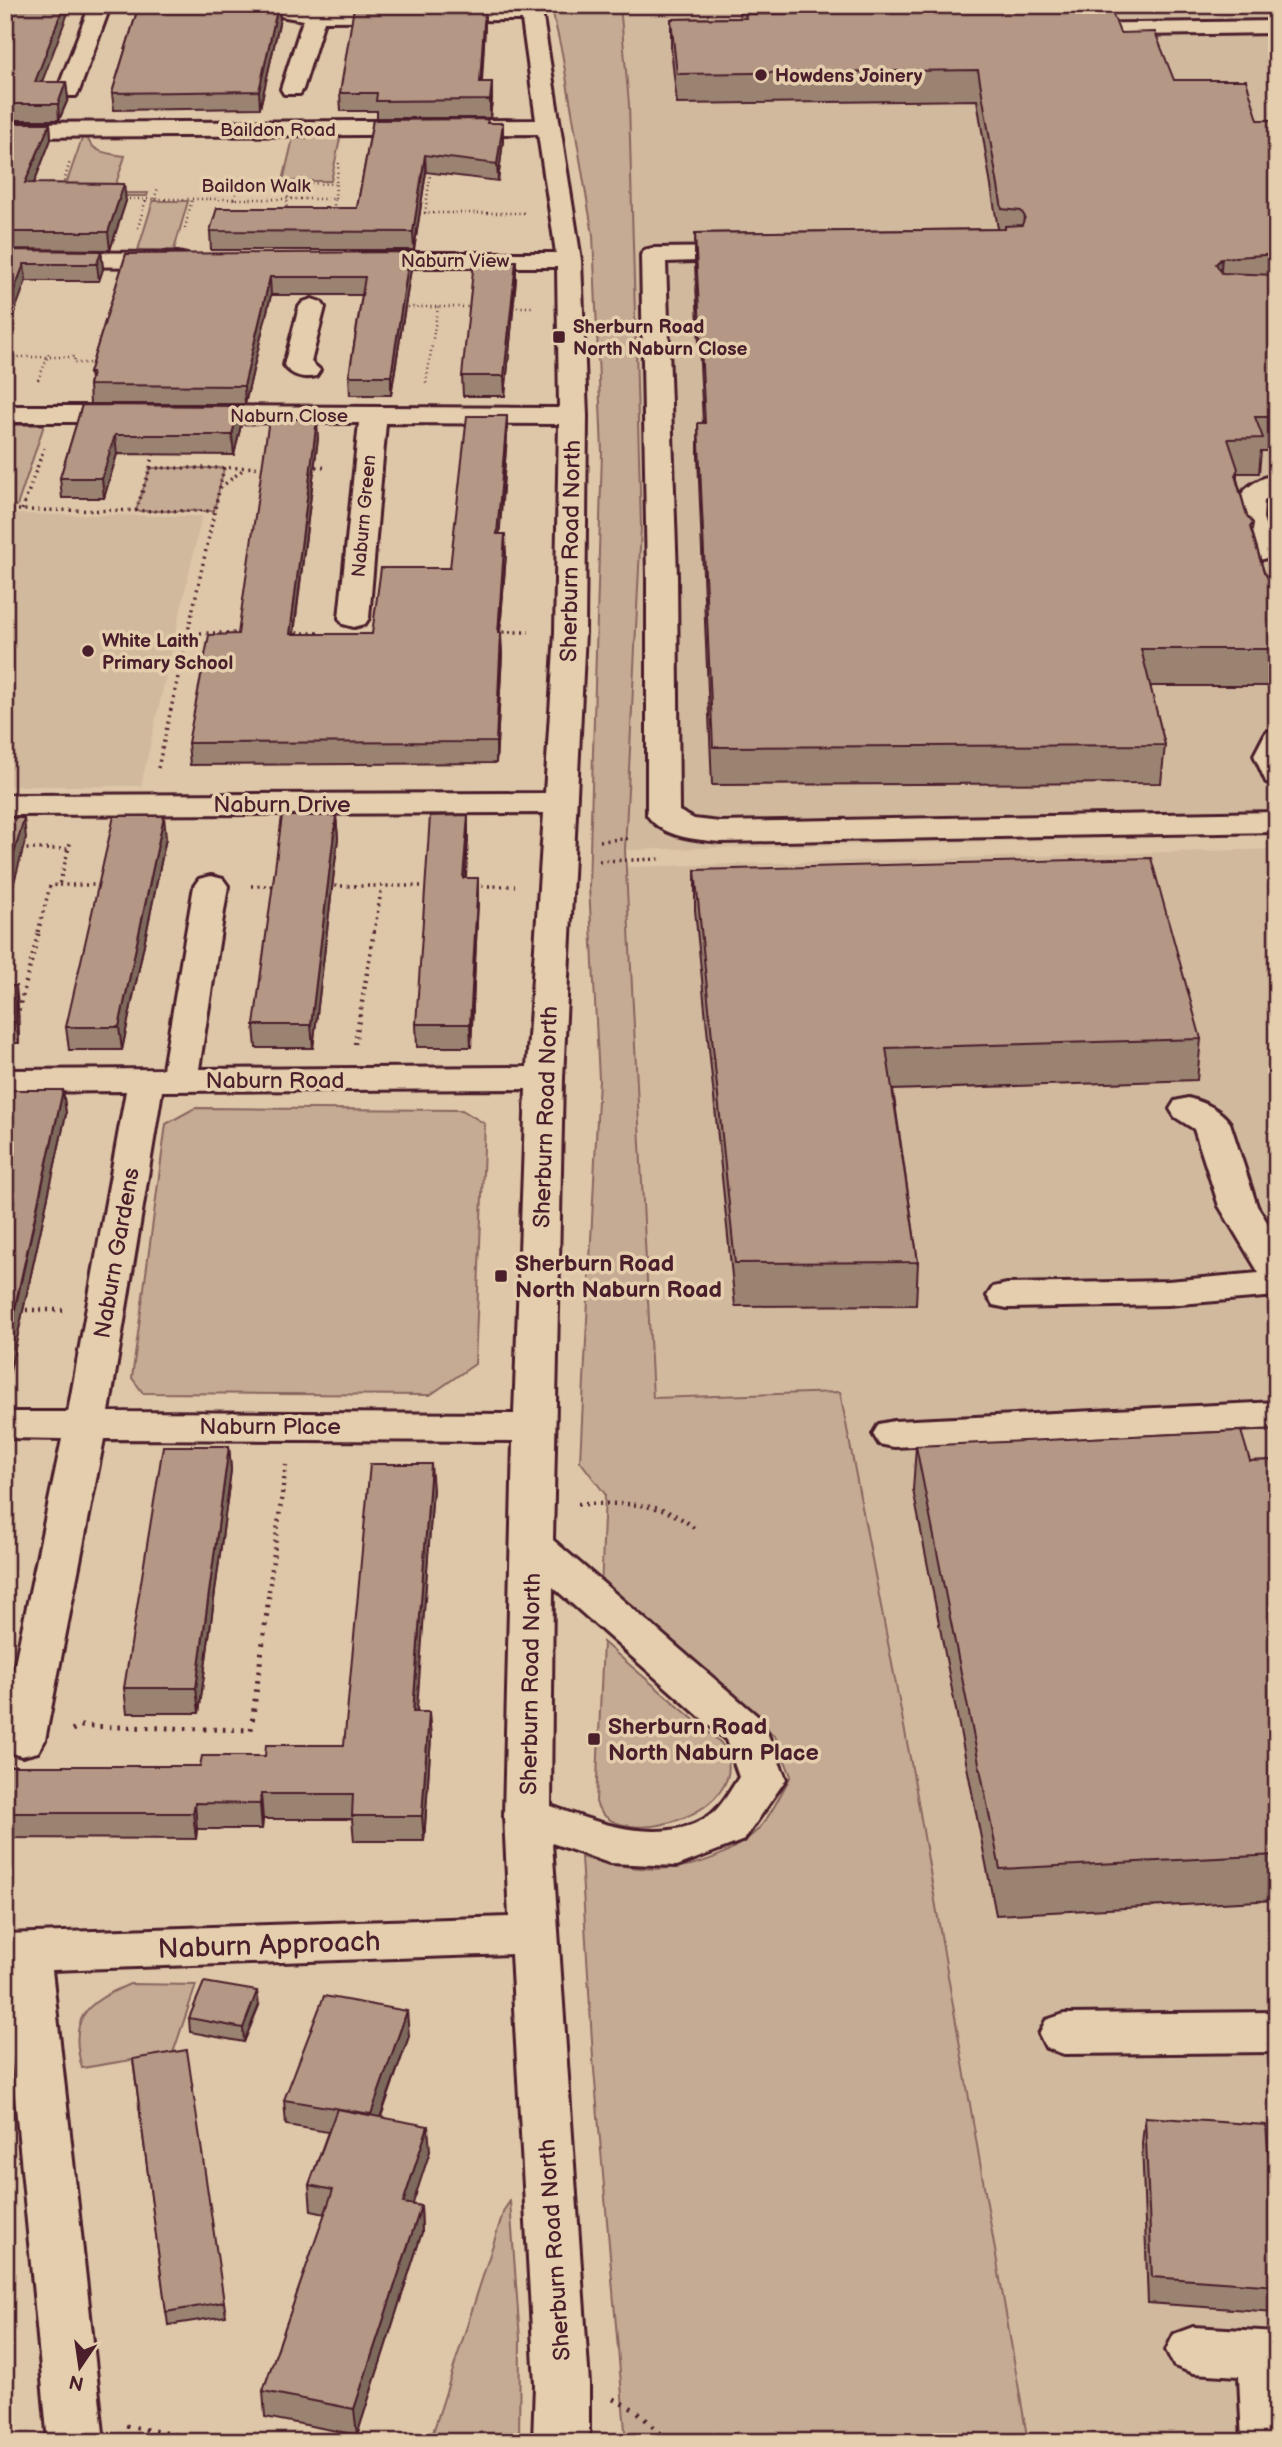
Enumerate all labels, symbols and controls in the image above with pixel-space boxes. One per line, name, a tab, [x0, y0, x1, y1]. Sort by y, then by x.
place label: Howdens Joinery	[775, 65, 923, 88]
marker: Howdens Joinery	[753, 67, 769, 83]
street label: Baildon Road	[220, 119, 336, 142]
street label: Baildon Walk	[201, 175, 312, 198]
street label: Naburn View	[401, 250, 509, 273]
place label: Sherburn Road North Naburn Close	[573, 316, 748, 361]
marker: Sherburn Road North Naburn Close	[551, 329, 567, 345]
street label: Naburn Close	[230, 405, 348, 428]
street label: Sherburn Road North	[555, 440, 587, 662]
street label: Naburn Green	[348, 454, 381, 578]
place label: White Laith Primary School	[102, 630, 233, 675]
marker: White Laith Primary School	[80, 643, 96, 659]
street label: Naburn Drive	[213, 791, 351, 819]
street label: Sherburn Road North	[528, 1006, 564, 1229]
street label: Naburn Road	[206, 1067, 344, 1095]
street label: Naburn Gardens	[88, 1166, 146, 1341]
place label: Sherburn Road North Naburn Road	[515, 1250, 722, 1304]
marker: Sherburn Road North Naburn Road	[493, 1268, 509, 1284]
street label: Naburn Place	[199, 1413, 341, 1441]
street label: Sherburn Road North	[515, 1573, 547, 1795]
place label: Sherburn Road North Naburn Place	[608, 1713, 819, 1767]
marker: Sherburn Road North Naburn Place	[586, 1731, 602, 1747]
street label: Naburn Approach	[157, 1925, 381, 1966]
street label: Sherburn Road North	[533, 2138, 577, 2362]
north arrow	[46, 2332, 116, 2402]
text: N	[67, 2369, 86, 2395]

